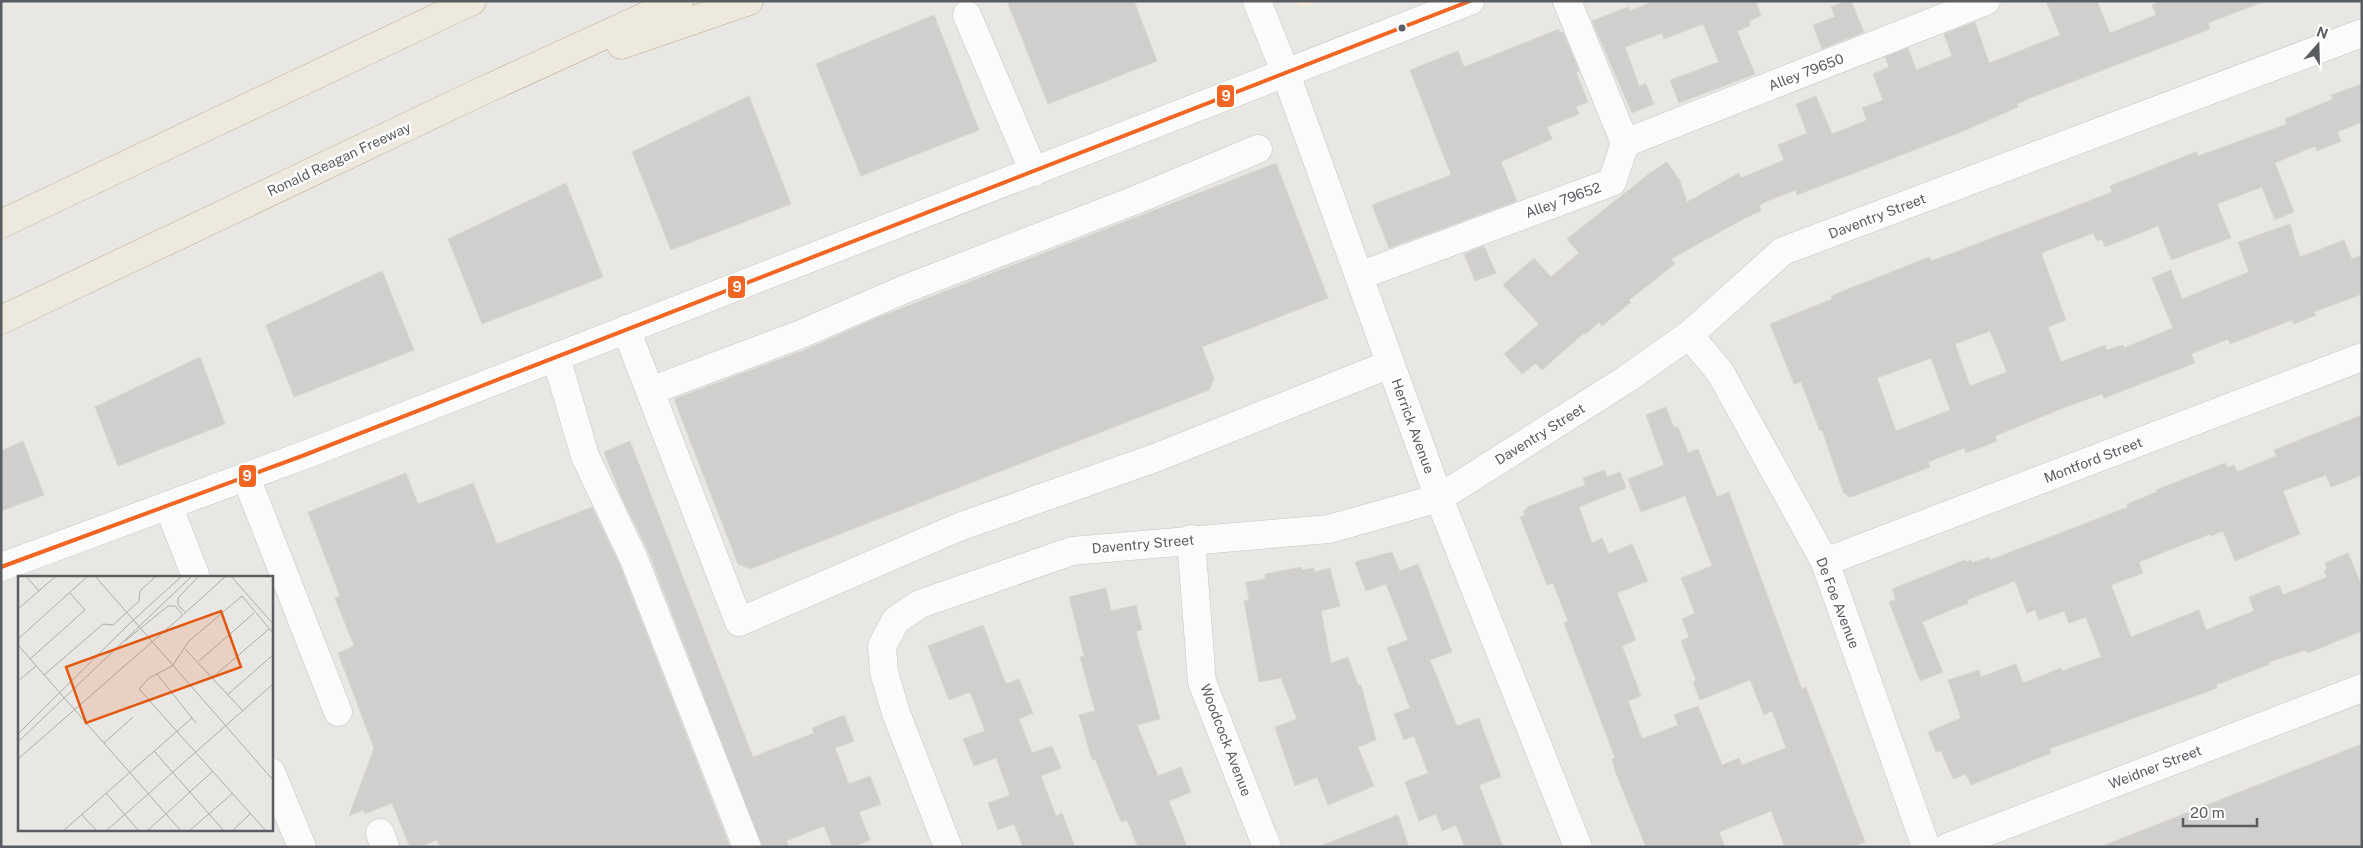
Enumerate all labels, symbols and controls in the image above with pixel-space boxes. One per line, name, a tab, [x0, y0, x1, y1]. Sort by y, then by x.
north arrow	[2293, 20, 2343, 70]
unlabelled marker	[1397, 23, 1407, 33]
text: N	[2315, 23, 2330, 42]
street label: Alley 79650	[1766, 50, 1846, 94]
line badge: 9	[1216, 84, 1235, 108]
text: 9	[1221, 88, 1231, 104]
street label: Ronald Reagan Freeway	[265, 119, 414, 199]
street label: Alley 79652	[1523, 179, 1603, 221]
street label: Daventry Street	[1826, 190, 1928, 242]
line badge: 9	[727, 275, 746, 299]
text: 9	[732, 279, 742, 295]
street label: Herrick Avenue	[1388, 376, 1438, 476]
street label: Daventry Street	[1492, 400, 1588, 468]
street label: Montford Street	[2041, 434, 2145, 486]
line badge: 9	[238, 464, 257, 488]
text: 9	[242, 468, 252, 484]
street label: Daventry Street	[1091, 532, 1195, 556]
street label: De Foe Avenue	[1813, 555, 1863, 651]
inset map	[18, 576, 272, 830]
street label: Woodcock Avenue	[1197, 681, 1255, 799]
street label: Weidner Street	[2106, 742, 2204, 792]
scale bar	[2183, 796, 2257, 828]
text: 20 m	[2190, 804, 2225, 821]

